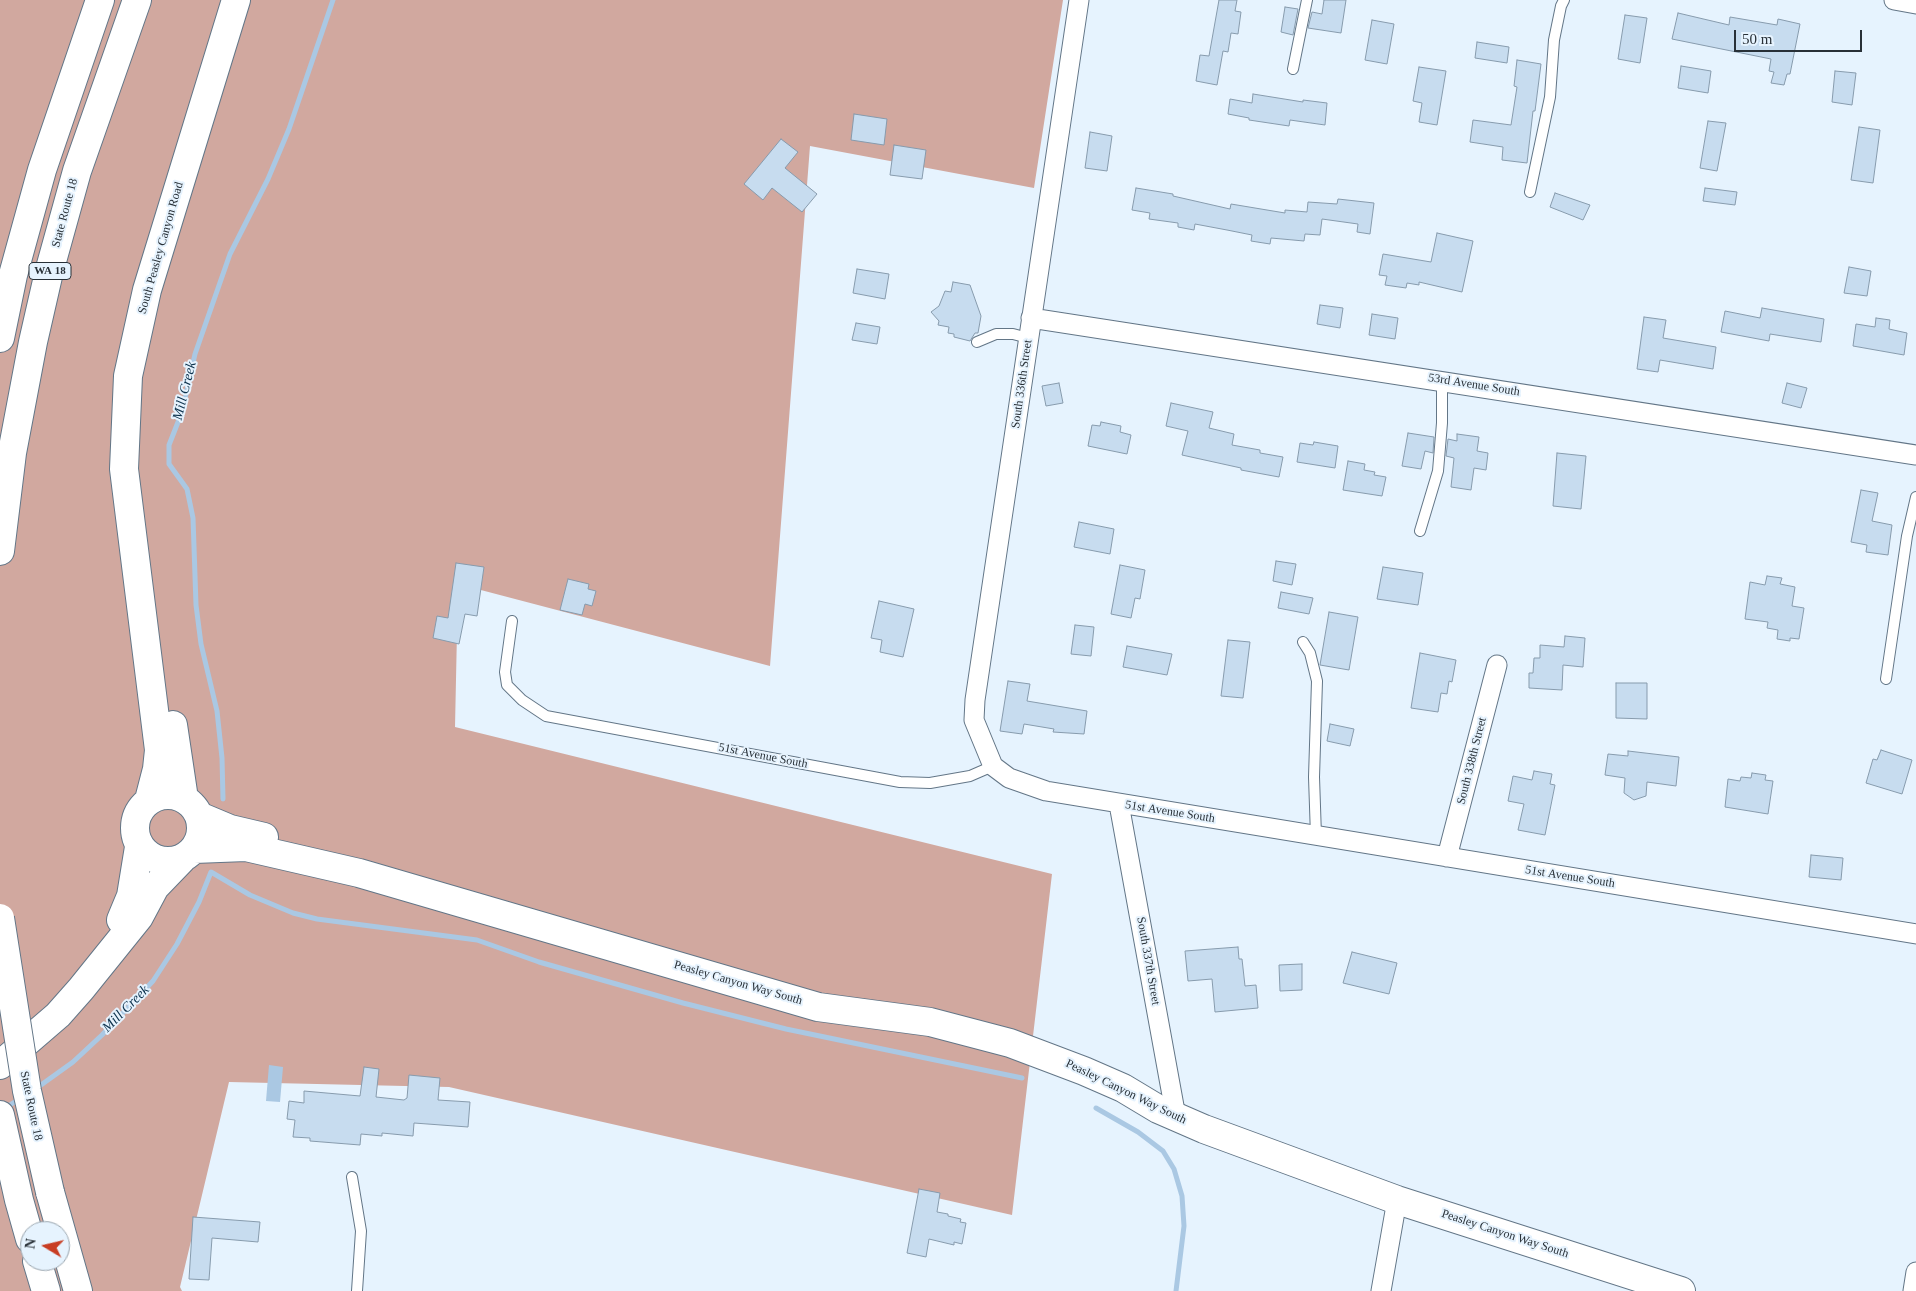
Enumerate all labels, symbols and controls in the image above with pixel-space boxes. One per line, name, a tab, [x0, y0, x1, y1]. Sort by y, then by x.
scale bar	[1736, 20, 1864, 52]
text: 50 m	[1742, 31, 1772, 47]
street label: State Route 18	[49, 177, 81, 249]
street label: South Peasley Canyon Road	[135, 180, 187, 316]
road number: WA 18	[29, 262, 71, 280]
street label: South 336th Street	[1009, 339, 1035, 429]
water label: Mill Creek	[170, 360, 200, 422]
street label: 53rd Avenue South	[1427, 371, 1521, 399]
street label: South 338th Street	[1454, 716, 1490, 806]
street label: 51st Avenue South	[717, 740, 809, 772]
street label: 51st Avenue South	[1124, 798, 1216, 826]
street label: 51st Avenue South	[1524, 863, 1616, 891]
street label: South 337th Street	[1133, 916, 1163, 1006]
street label: Peasley Canyon Way South	[672, 958, 804, 1008]
water label: Mill Creek	[99, 982, 153, 1036]
street label: Peasley Canyon Way South	[1063, 1056, 1189, 1128]
street label: State Route 18	[17, 1070, 45, 1142]
street label: Peasley Canyon Way South	[1440, 1207, 1570, 1261]
north arrow	[20, 1221, 70, 1271]
text: N	[22, 1238, 39, 1250]

